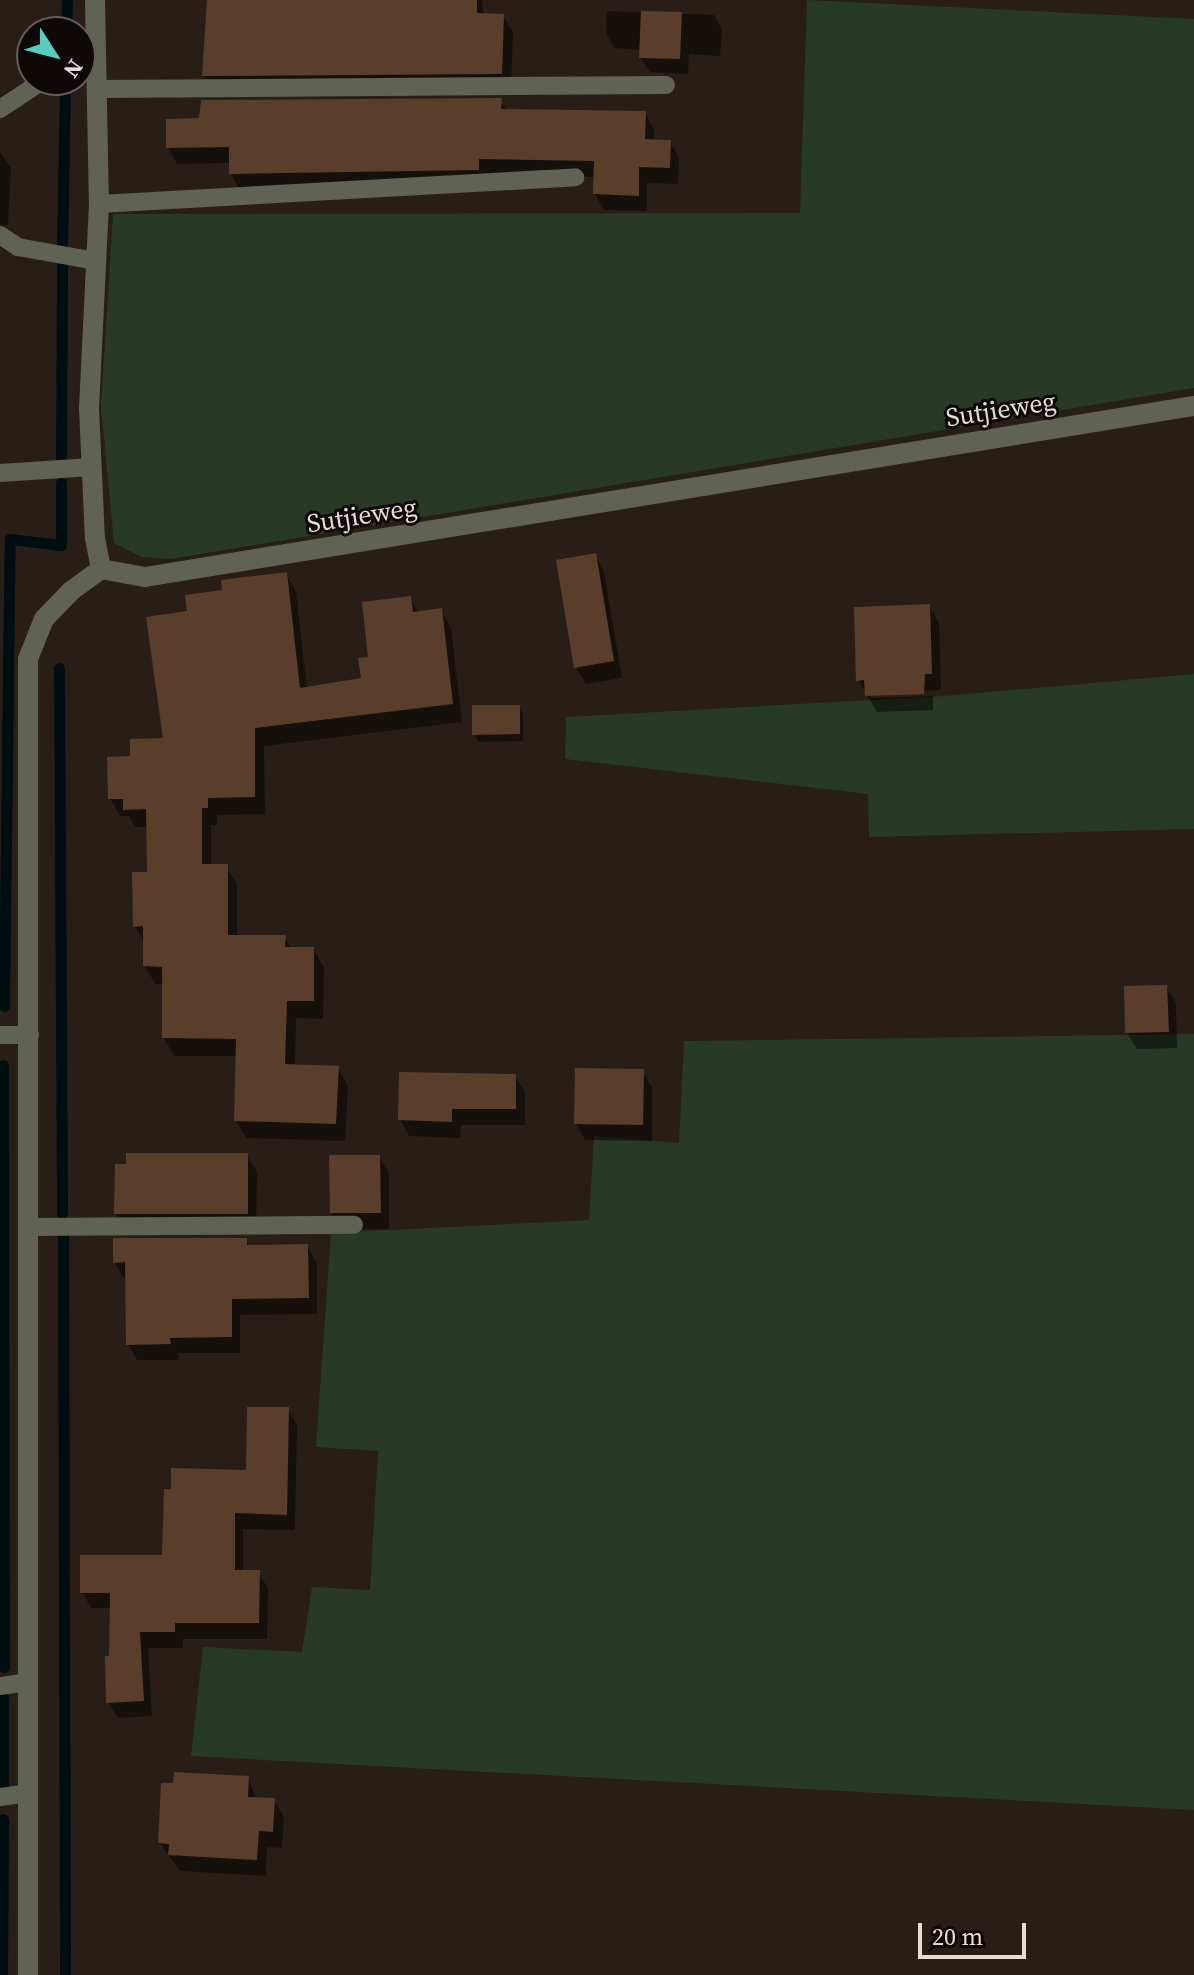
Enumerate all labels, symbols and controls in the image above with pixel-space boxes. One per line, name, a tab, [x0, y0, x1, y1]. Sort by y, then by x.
north arrow	[16, 16, 96, 96]
text: N	[57, 54, 91, 84]
street label: Sutjieweg	[944, 386, 1058, 434]
street label: Sutjieweg	[305, 492, 419, 540]
scale bar	[922, 1907, 1030, 1957]
text: 20 m	[932, 1920, 983, 1953]

